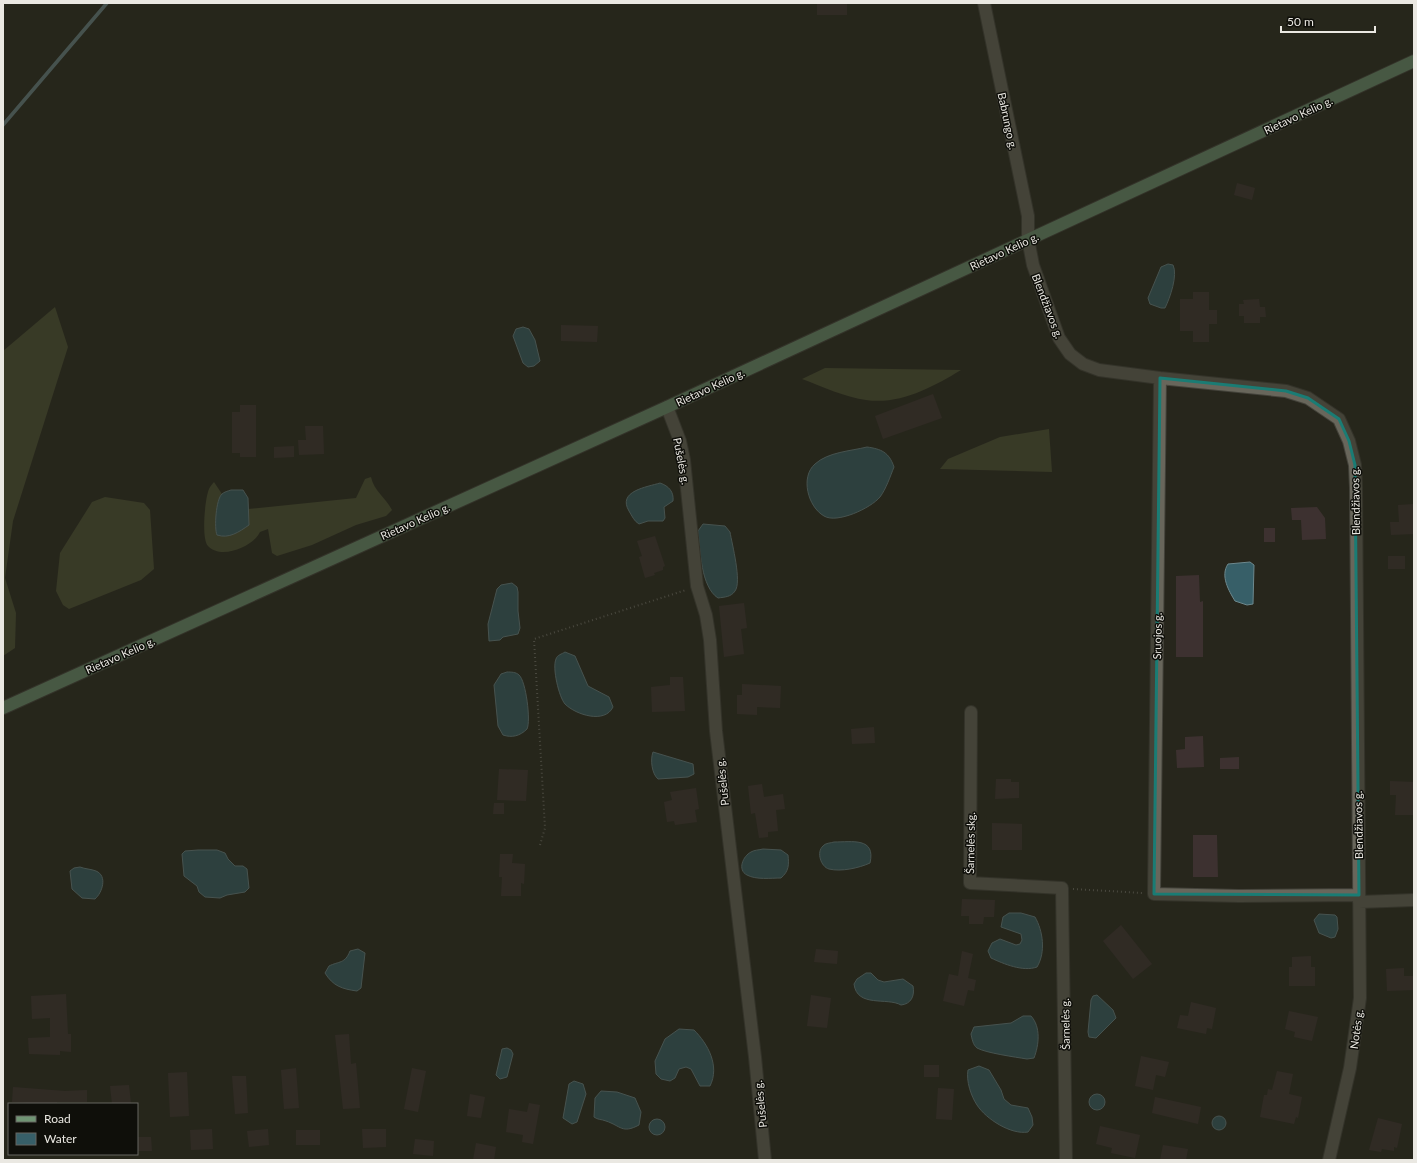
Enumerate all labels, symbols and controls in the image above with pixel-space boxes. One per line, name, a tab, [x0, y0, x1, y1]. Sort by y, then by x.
scale bar	[1281, 8, 1375, 34]
text: 50 m	[1287, 14, 1314, 29]
street label: Babrungo g.	[996, 91, 1020, 151]
street label: Rietavo Kelio g.	[1262, 93, 1334, 137]
street label: Rietavo Kelio g.	[968, 229, 1040, 273]
street label: Blendžiavos g.	[1030, 272, 1066, 340]
street label: Rietavo Kelio g.	[674, 365, 746, 409]
street label: Pušelės g.	[671, 436, 693, 486]
street label: Blendžiavos g.	[1348, 467, 1362, 535]
street label: Rietavo Kelio g.	[378, 500, 452, 542]
street label: Sruojos g.	[1150, 612, 1164, 660]
street label: Rietavo Kelio g.	[83, 634, 157, 676]
street label: Pušelės g.	[713, 758, 731, 806]
street label: Blendžiavos g.	[1351, 791, 1365, 859]
street label: Šarnelės skg.	[963, 812, 977, 874]
street label: Šarnelės g.	[1058, 998, 1072, 1050]
street label: Notės g.	[1347, 1008, 1365, 1050]
street label: Pušelės g.	[751, 1080, 769, 1128]
legend	[8, 1103, 138, 1155]
text: Road	[44, 1111, 71, 1126]
text: Water	[44, 1131, 77, 1146]

